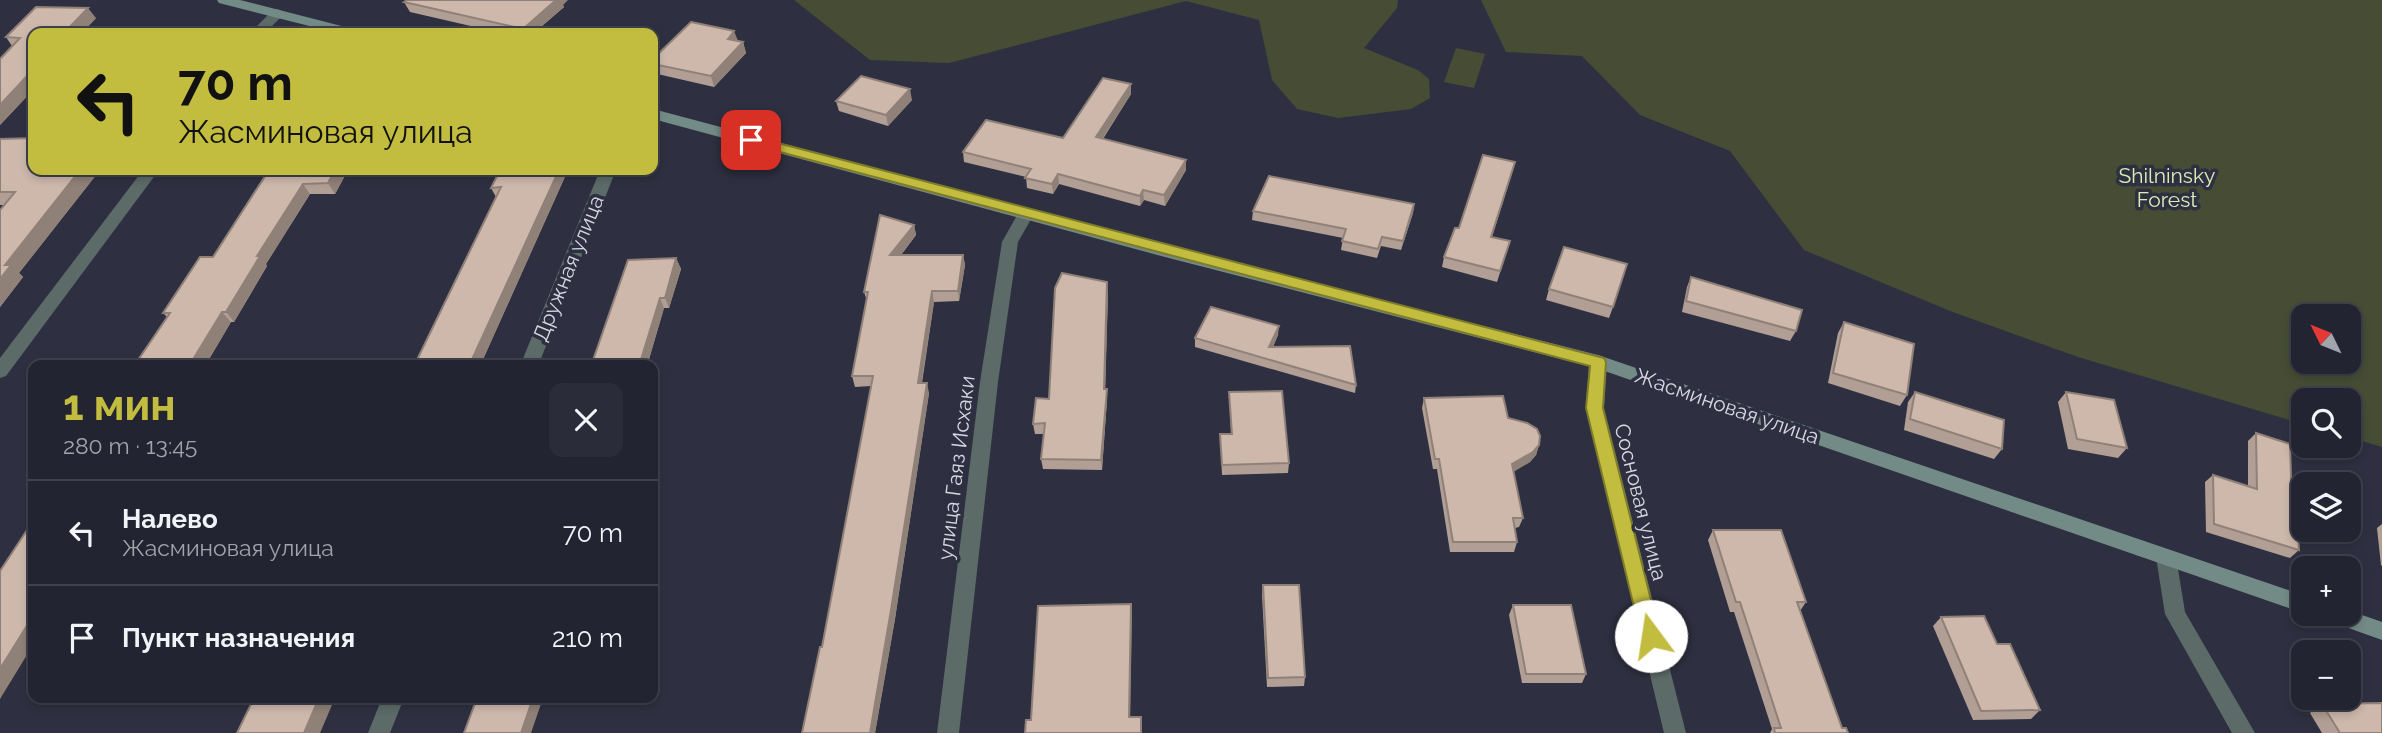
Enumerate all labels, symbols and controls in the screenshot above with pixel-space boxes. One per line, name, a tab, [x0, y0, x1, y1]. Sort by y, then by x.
text: 70 m	[178, 54, 293, 111]
icon: left	[63, 56, 154, 147]
pin	[721, 110, 781, 170]
text: Жасминовая улица	[178, 113, 473, 150]
icon: arrive	[732, 121, 770, 159]
park label: Shilninsky Forest	[2119, 163, 2216, 212]
street label: Дружная улица	[527, 191, 609, 345]
north arrow	[2291, 304, 2361, 374]
map controls	[2291, 304, 2361, 710]
street label: Жасминовая улица	[1632, 363, 1822, 449]
street label: улица Гаяз Исхаки	[932, 374, 980, 562]
text: 1 мин	[63, 381, 176, 430]
button: close	[549, 383, 623, 457]
button: search	[2291, 388, 2361, 458]
street label: Сосновая улица	[1609, 421, 1673, 583]
text: 280 m · 13:45	[63, 432, 197, 459]
button: layers	[2291, 472, 2361, 542]
text: Налево	[122, 504, 218, 534]
icon: left	[63, 514, 101, 552]
text: 70 m	[563, 518, 623, 548]
text: Жасминовая улица	[122, 534, 334, 561]
button: +	[2291, 556, 2361, 626]
position arrow	[1614, 599, 1688, 673]
icon: arrive	[63, 619, 101, 657]
text: Пункт назначения	[122, 623, 355, 653]
text: 210 m	[552, 623, 623, 653]
button: −	[2291, 640, 2361, 710]

